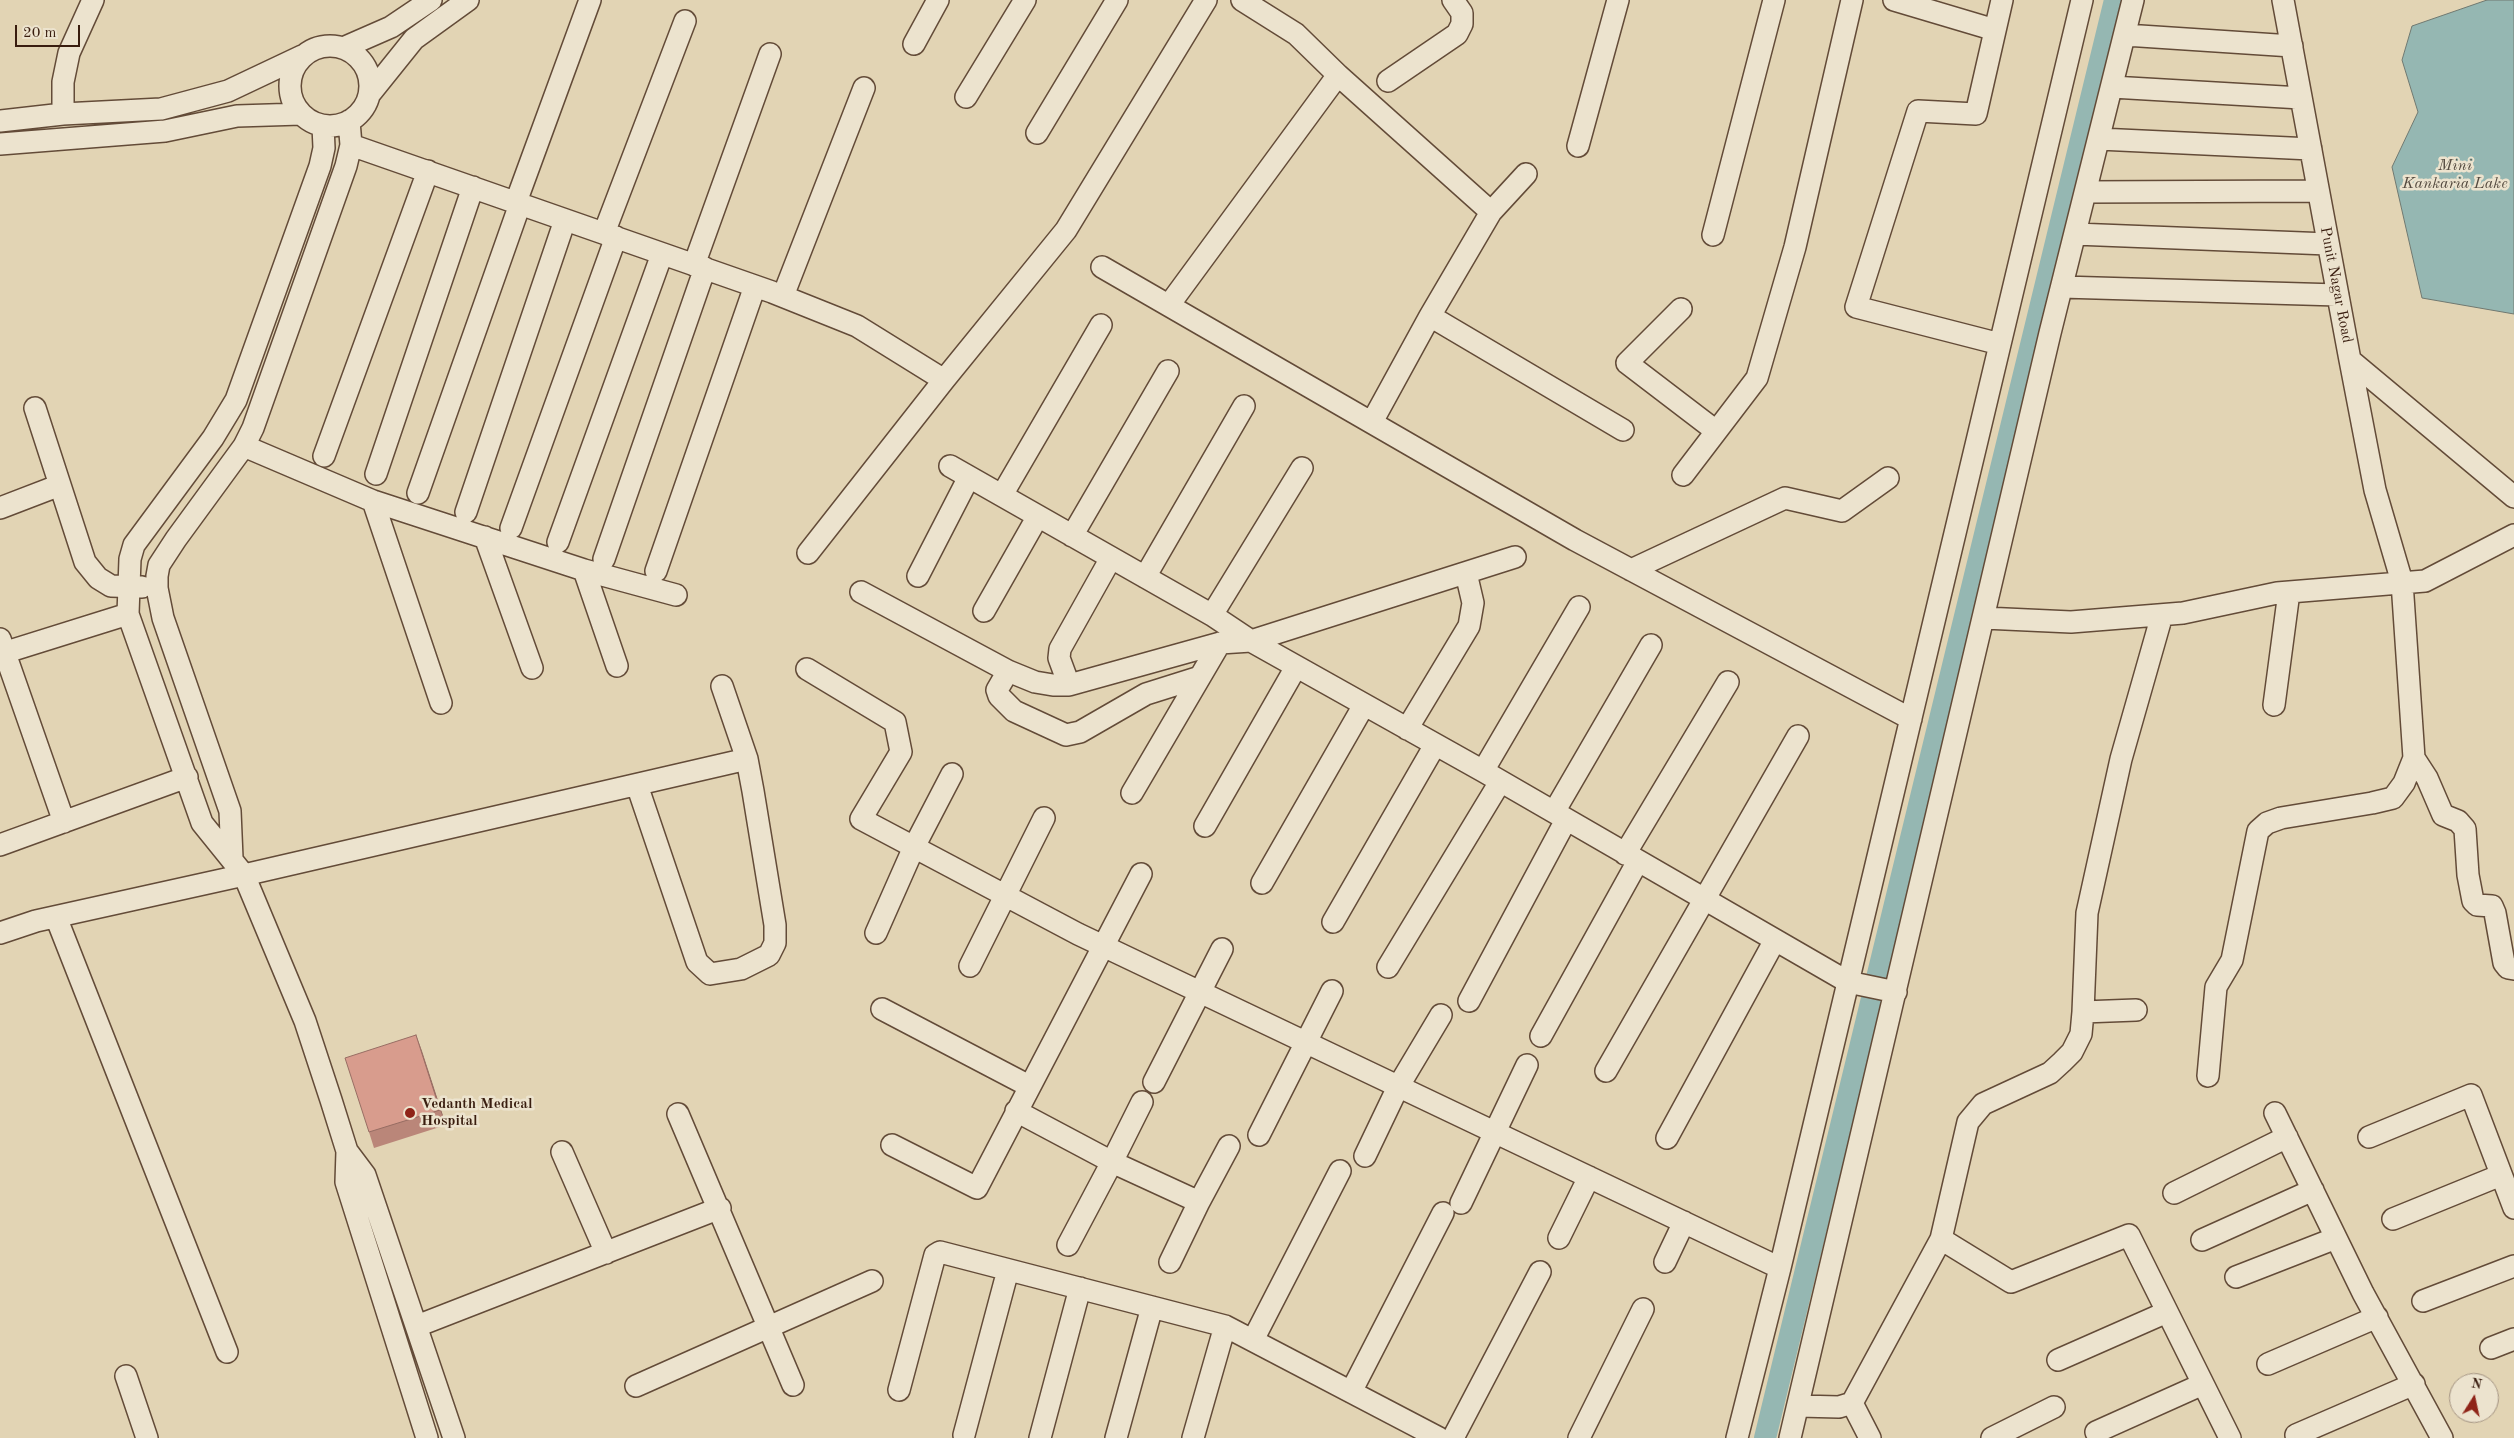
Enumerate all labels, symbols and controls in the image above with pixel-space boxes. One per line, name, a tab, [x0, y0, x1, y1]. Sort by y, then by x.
scale bar	[18, 15, 82, 47]
text: 20 m	[23, 26, 57, 41]
water label: Mini Kankaria Lake	[2402, 156, 2508, 194]
street label: Punit Nagar Road	[2316, 225, 2356, 345]
place label: Vedanth Medical Hospital	[421, 1095, 533, 1130]
marker: Vedanth Medical Hospital	[403, 1106, 417, 1120]
north arrow	[2449, 1373, 2499, 1423]
text: N	[2470, 1376, 2483, 1392]

